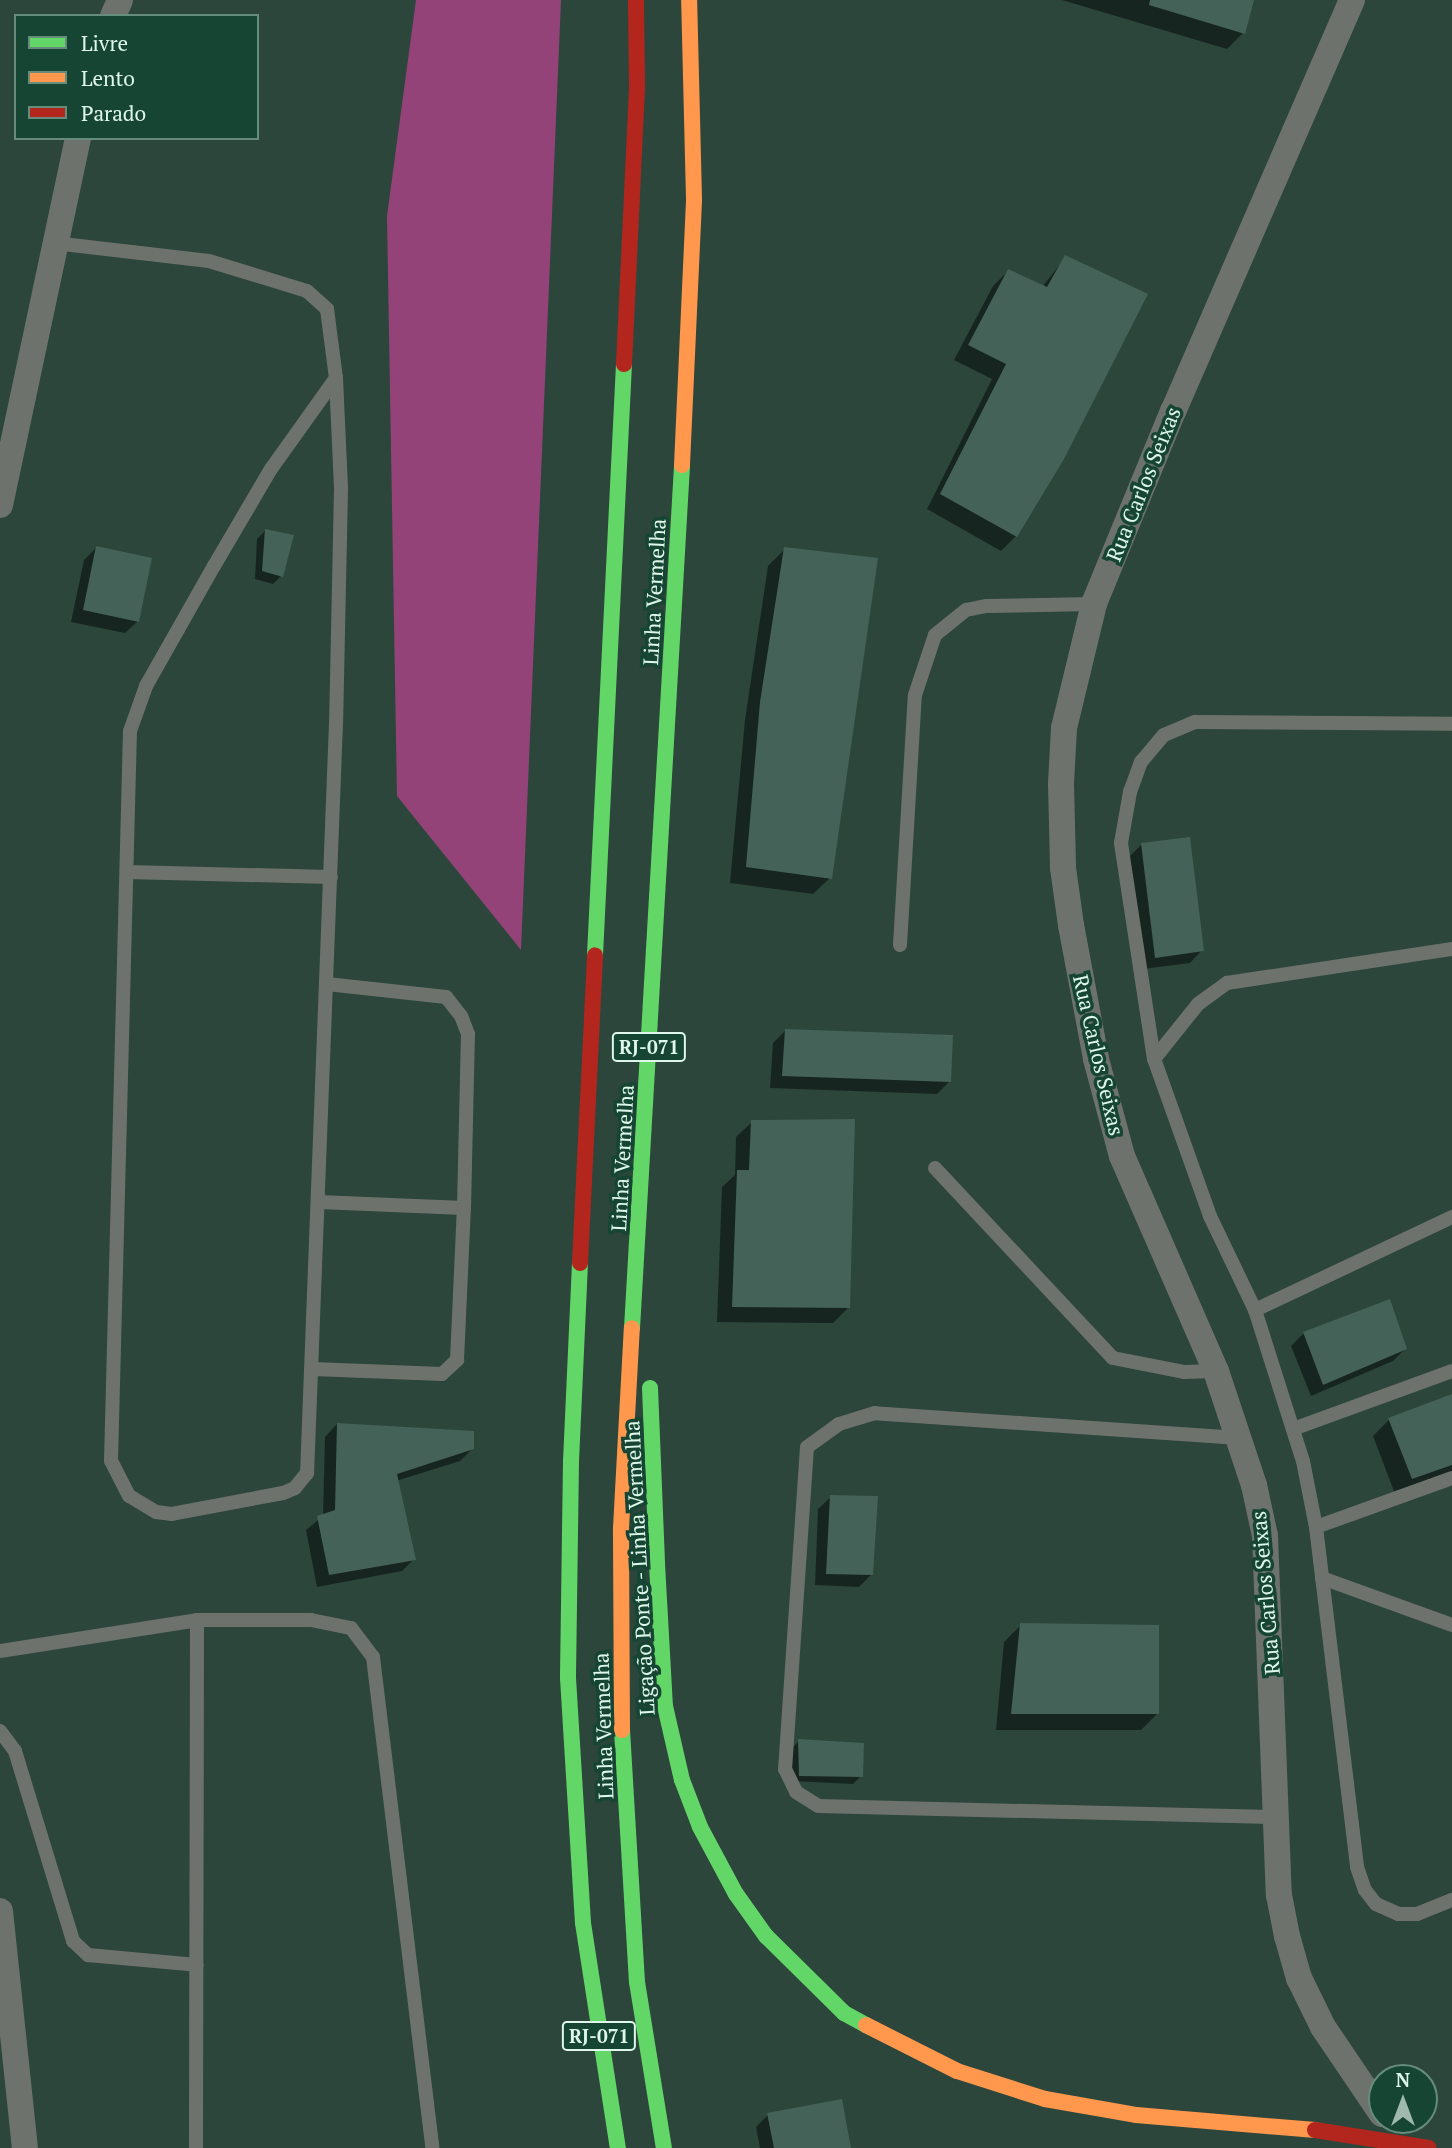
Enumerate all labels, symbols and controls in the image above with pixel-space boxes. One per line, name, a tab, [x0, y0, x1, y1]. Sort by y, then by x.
legend	[14, 14, 259, 140]
text: Livre	[81, 29, 128, 57]
text: Lento	[81, 64, 135, 92]
text: Parado	[81, 99, 146, 127]
street label: Rua Carlos Seixas	[1101, 403, 1185, 565]
street label: Linha Vermelha	[638, 518, 670, 666]
street label: Rua Carlos Seixas	[1068, 972, 1130, 1138]
road number: RJ-071	[610, 1032, 688, 1063]
street label: Linha Vermelha	[606, 1084, 638, 1232]
street label: Ligação Ponte - Linha Vermelha	[619, 1419, 659, 1717]
street label: Rua Carlos Seixas	[1245, 1510, 1285, 1676]
street label: Linha Vermelha	[588, 1652, 618, 1800]
road number: RJ-071	[560, 2020, 638, 2052]
north arrow	[1368, 2064, 1438, 2134]
text: N	[1396, 2067, 1410, 2092]

